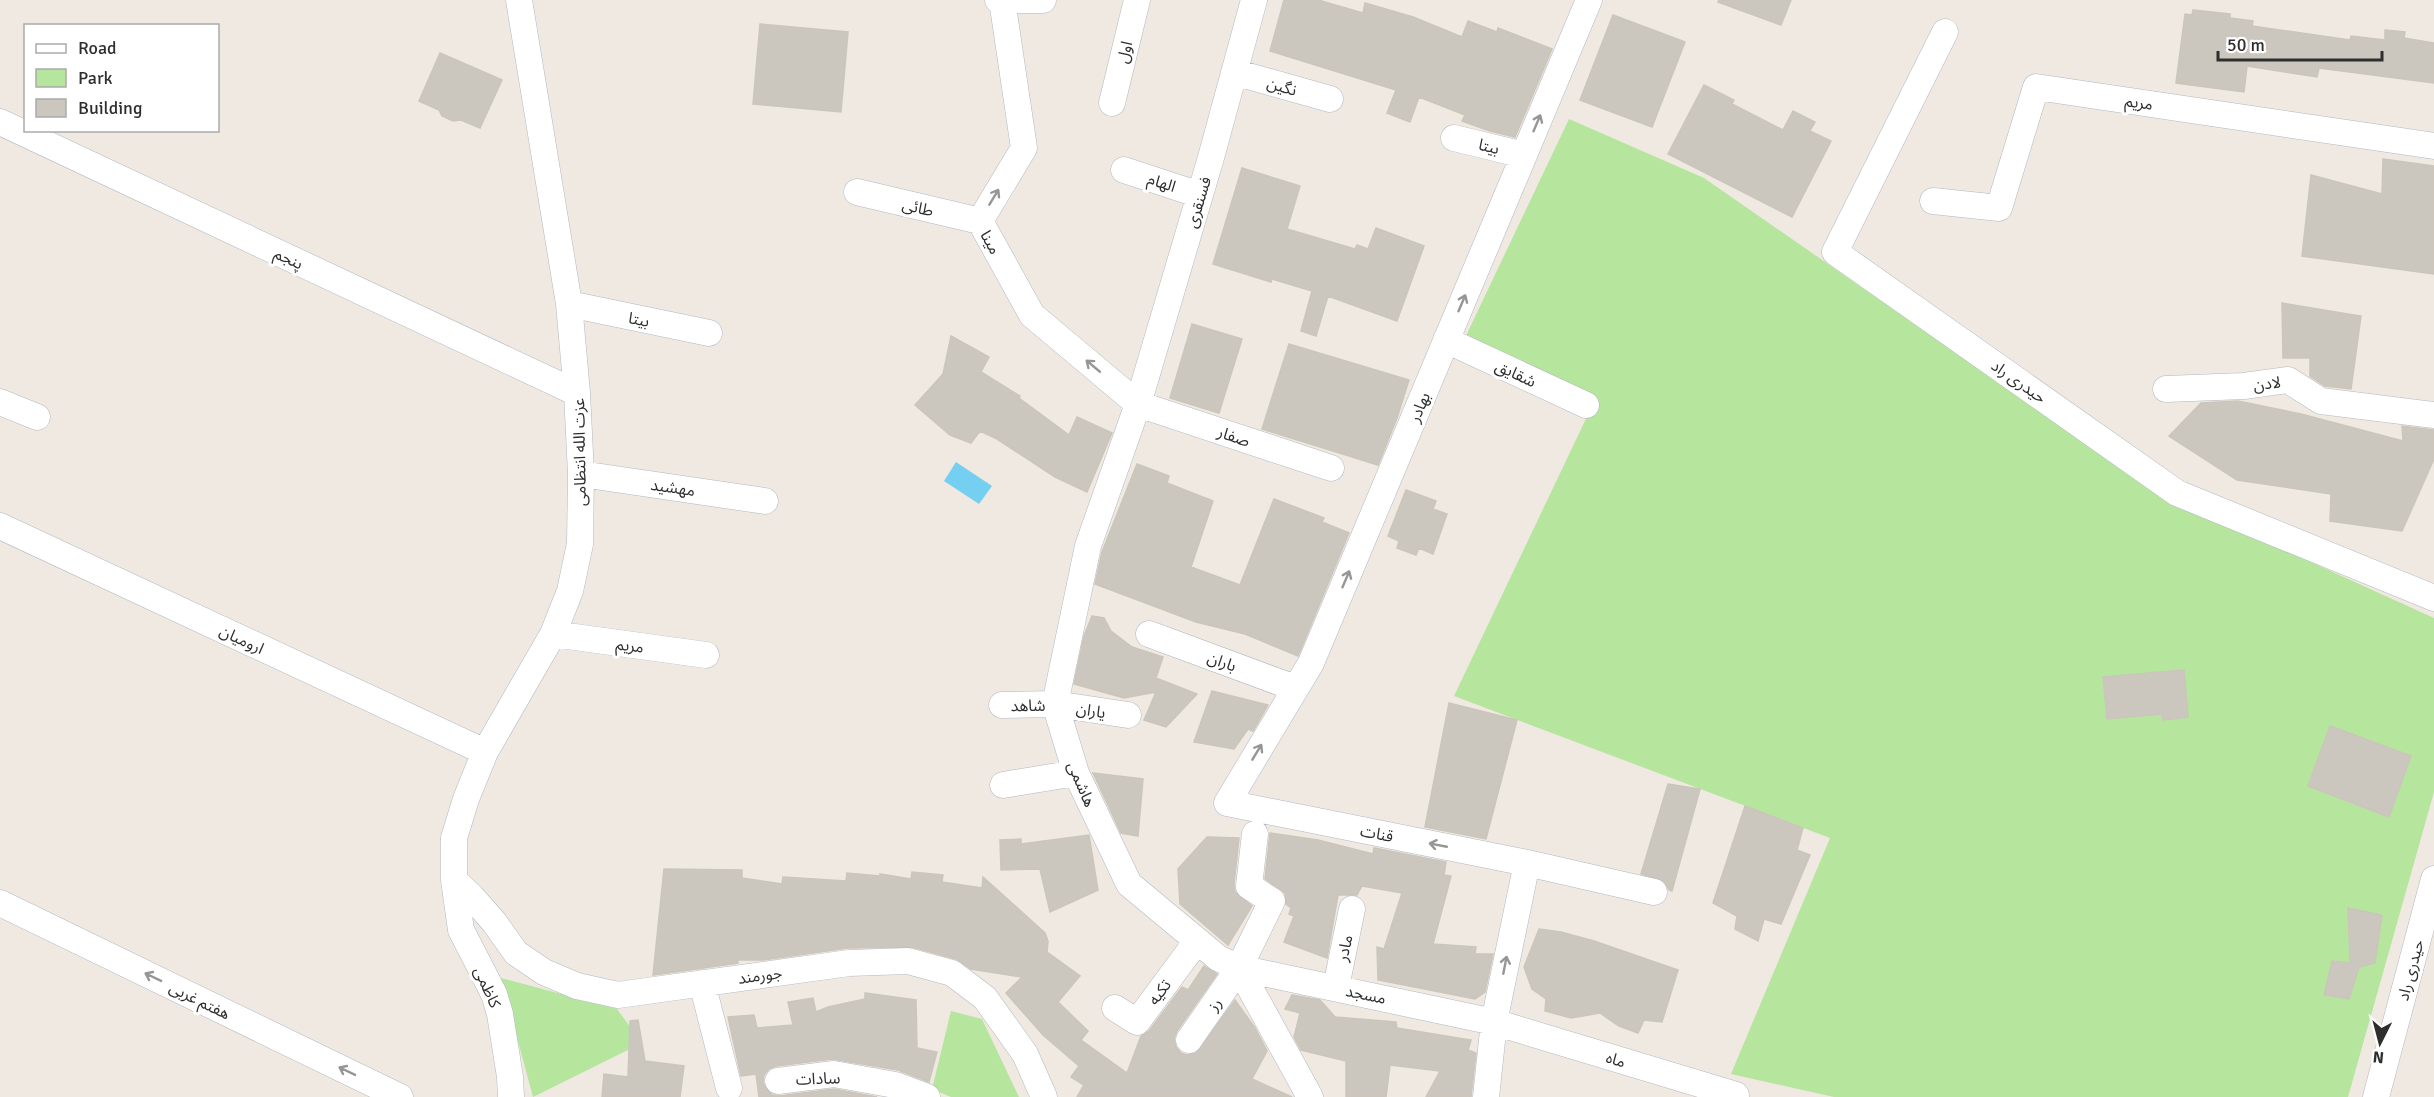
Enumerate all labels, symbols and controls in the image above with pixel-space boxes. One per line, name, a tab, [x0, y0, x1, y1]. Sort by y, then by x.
legend	[24, 24, 219, 132]
scale bar	[2218, 24, 2382, 62]
text: 50 m	[2227, 34, 2265, 56]
text: Road	[78, 37, 117, 59]
street label: اول	[1113, 39, 1137, 65]
text: Park	[78, 67, 113, 89]
street label: نگین	[1265, 73, 1299, 101]
street label: مریم	[2123, 91, 2154, 117]
text: Building	[78, 97, 142, 119]
one-way arrow	[1532, 114, 1543, 133]
street label: بیتا	[1476, 135, 1501, 159]
street label: الهام	[1144, 169, 1178, 199]
street label: فسنقری	[1182, 174, 1216, 230]
one-way arrow	[989, 189, 1001, 206]
street label: طائی	[900, 195, 936, 221]
street label: مینا	[975, 227, 1005, 258]
street label: پنجم	[270, 244, 306, 276]
one-way arrow	[1457, 294, 1468, 313]
street label: بیتا	[627, 308, 651, 332]
street label: شقایق	[1492, 356, 1539, 392]
street label: حیدری راد	[1987, 356, 2050, 408]
one-way arrow	[1086, 359, 1101, 373]
street label: لادن	[2252, 372, 2282, 396]
street label: بهادر	[1404, 389, 1435, 426]
street label: عزت الله انتظامی	[569, 398, 591, 506]
street label: صفار	[1214, 422, 1252, 452]
street label: مهشید	[649, 475, 696, 501]
one-way arrow	[1341, 571, 1352, 589]
street label: ارومیان	[216, 621, 267, 659]
street label: مریم	[614, 634, 645, 660]
street label: باران	[1205, 648, 1239, 676]
street label: شاهد	[1010, 696, 1046, 716]
street label: یاران	[1075, 699, 1107, 723]
one-way arrow	[1251, 744, 1263, 761]
street label: هاشمی	[1063, 759, 1100, 810]
street label: قنات	[1359, 821, 1395, 847]
one-way arrow	[1429, 839, 1449, 850]
street label: مادر	[1332, 933, 1358, 964]
street label: حیدری راد	[2393, 938, 2429, 1003]
one-way arrow	[1500, 956, 1511, 975]
street label: جورمند	[737, 963, 784, 989]
street label: کاظمی	[469, 964, 505, 1012]
one-way arrow	[144, 971, 162, 982]
street label: تکیه	[1144, 976, 1176, 1009]
street label: هفتم غربی	[165, 978, 233, 1026]
street label: مسجد	[1344, 981, 1388, 1009]
street label: رز	[1203, 994, 1226, 1016]
north arrow	[2350, 1013, 2410, 1073]
text: N	[2372, 1046, 2385, 1067]
street label: ماه	[1603, 1048, 1628, 1072]
one-way arrow	[338, 1065, 356, 1077]
street label: سادات	[795, 1068, 841, 1090]

